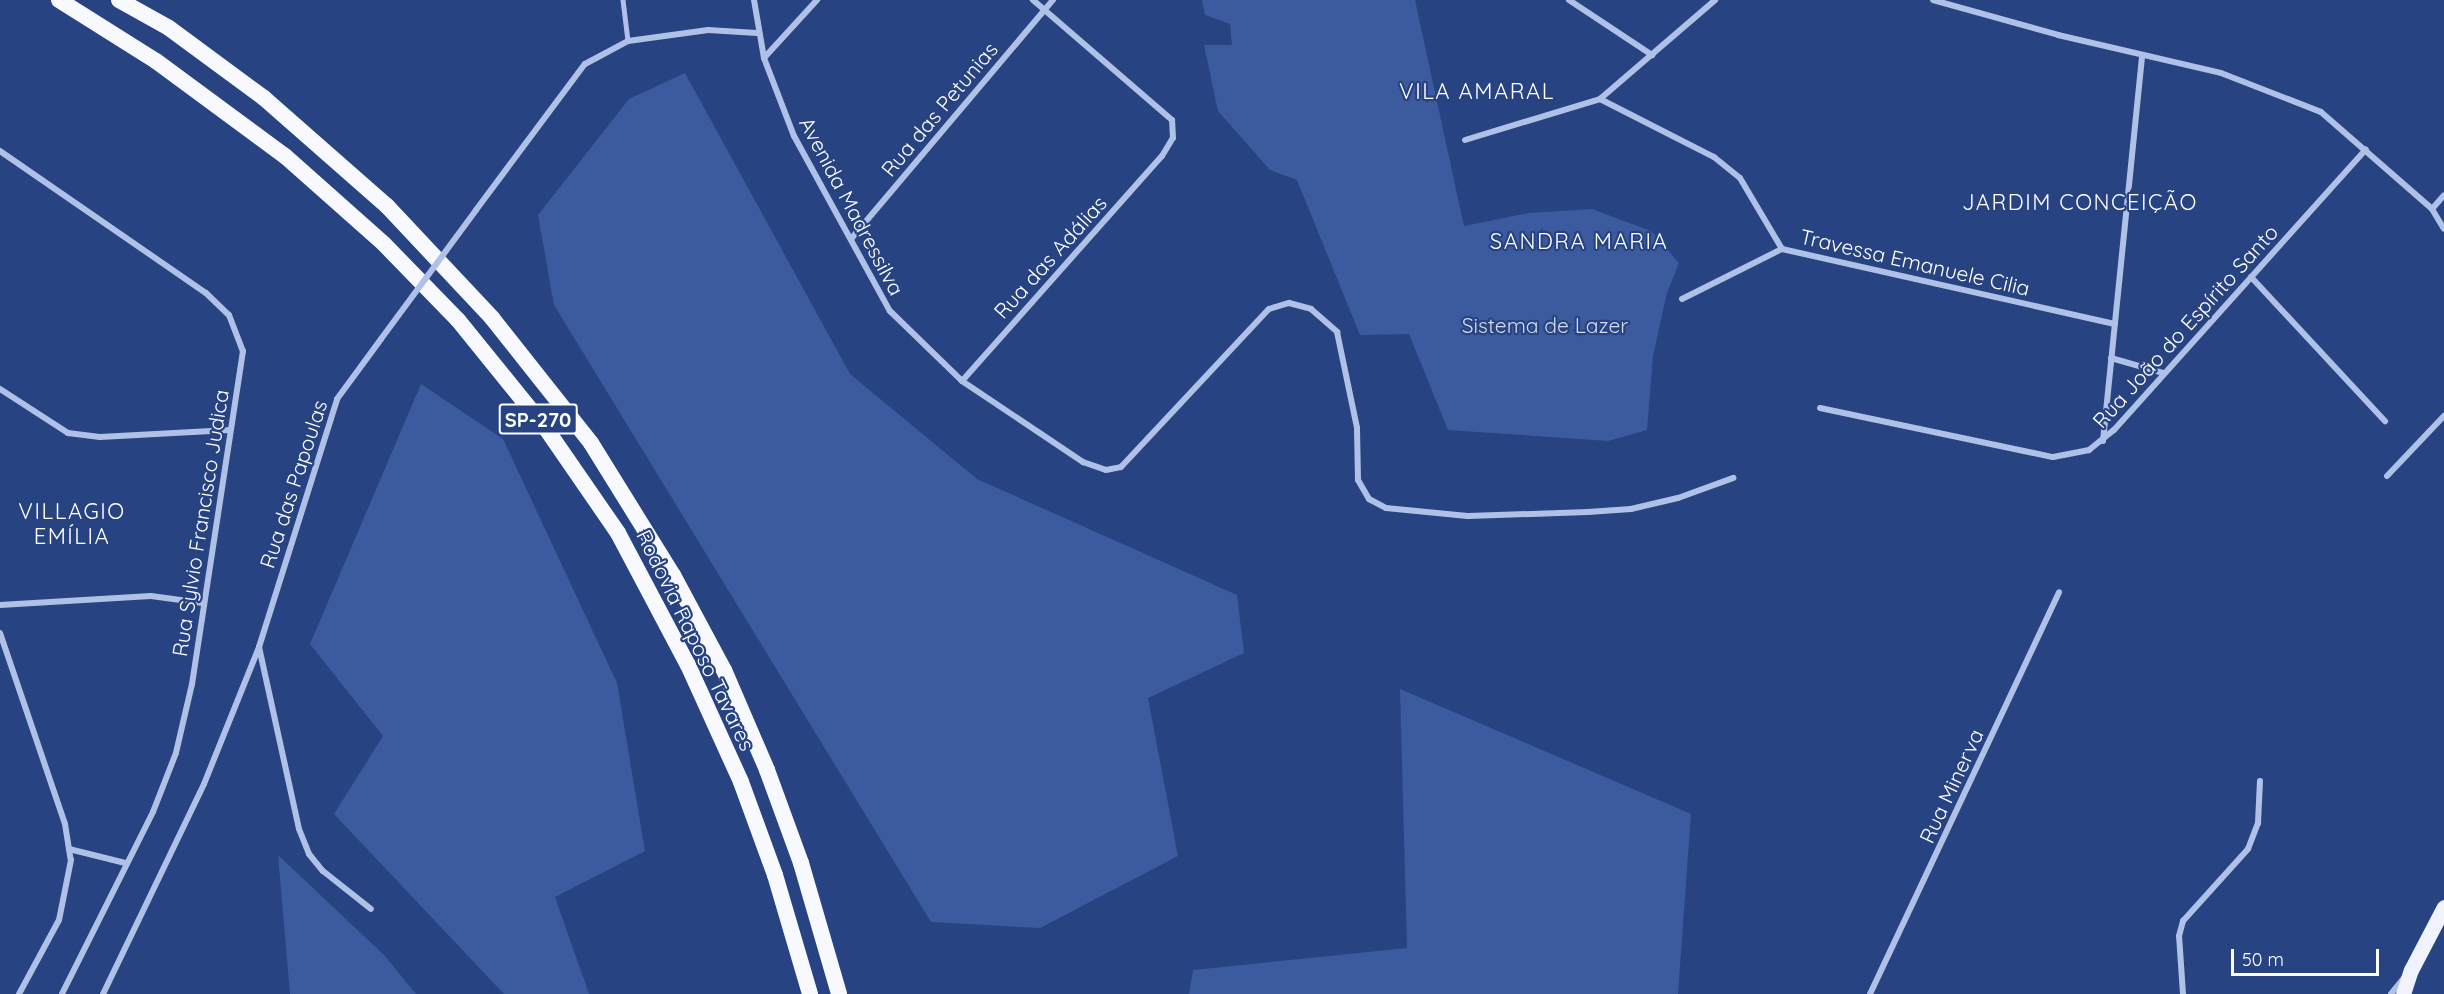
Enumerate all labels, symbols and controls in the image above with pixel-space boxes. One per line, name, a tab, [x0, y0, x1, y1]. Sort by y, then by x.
street label: Rua das Petunias	[875, 37, 1003, 181]
district label: VILA AMARAL	[1399, 79, 1555, 105]
street label: Avenida Madressilva	[794, 113, 910, 299]
district label: JARDIM CONCEIÇÃO	[1962, 190, 2198, 216]
street label: Rua das Adálias	[988, 191, 1112, 323]
street label: Rua João do Espírito Santo	[2087, 219, 2283, 433]
street label: Travessa Emanuele Cilia	[1798, 223, 2032, 301]
district label: SANDRA MARIA	[1490, 229, 1668, 255]
park label: Sistema de Lazer	[1462, 312, 1628, 338]
street label: Rua Sylvio Francisco Judica	[166, 388, 234, 658]
street label: Rua das Papoulas	[254, 397, 332, 571]
road number: SP-270	[498, 402, 578, 436]
district label: VILLAGIO EMÍLIA	[18, 498, 126, 550]
street label: Rodovia Raposo Tavares	[631, 525, 761, 755]
street label: Rua Minerva	[1914, 725, 1988, 847]
scale bar	[2234, 937, 2382, 975]
text: 50 m	[2242, 948, 2284, 971]

